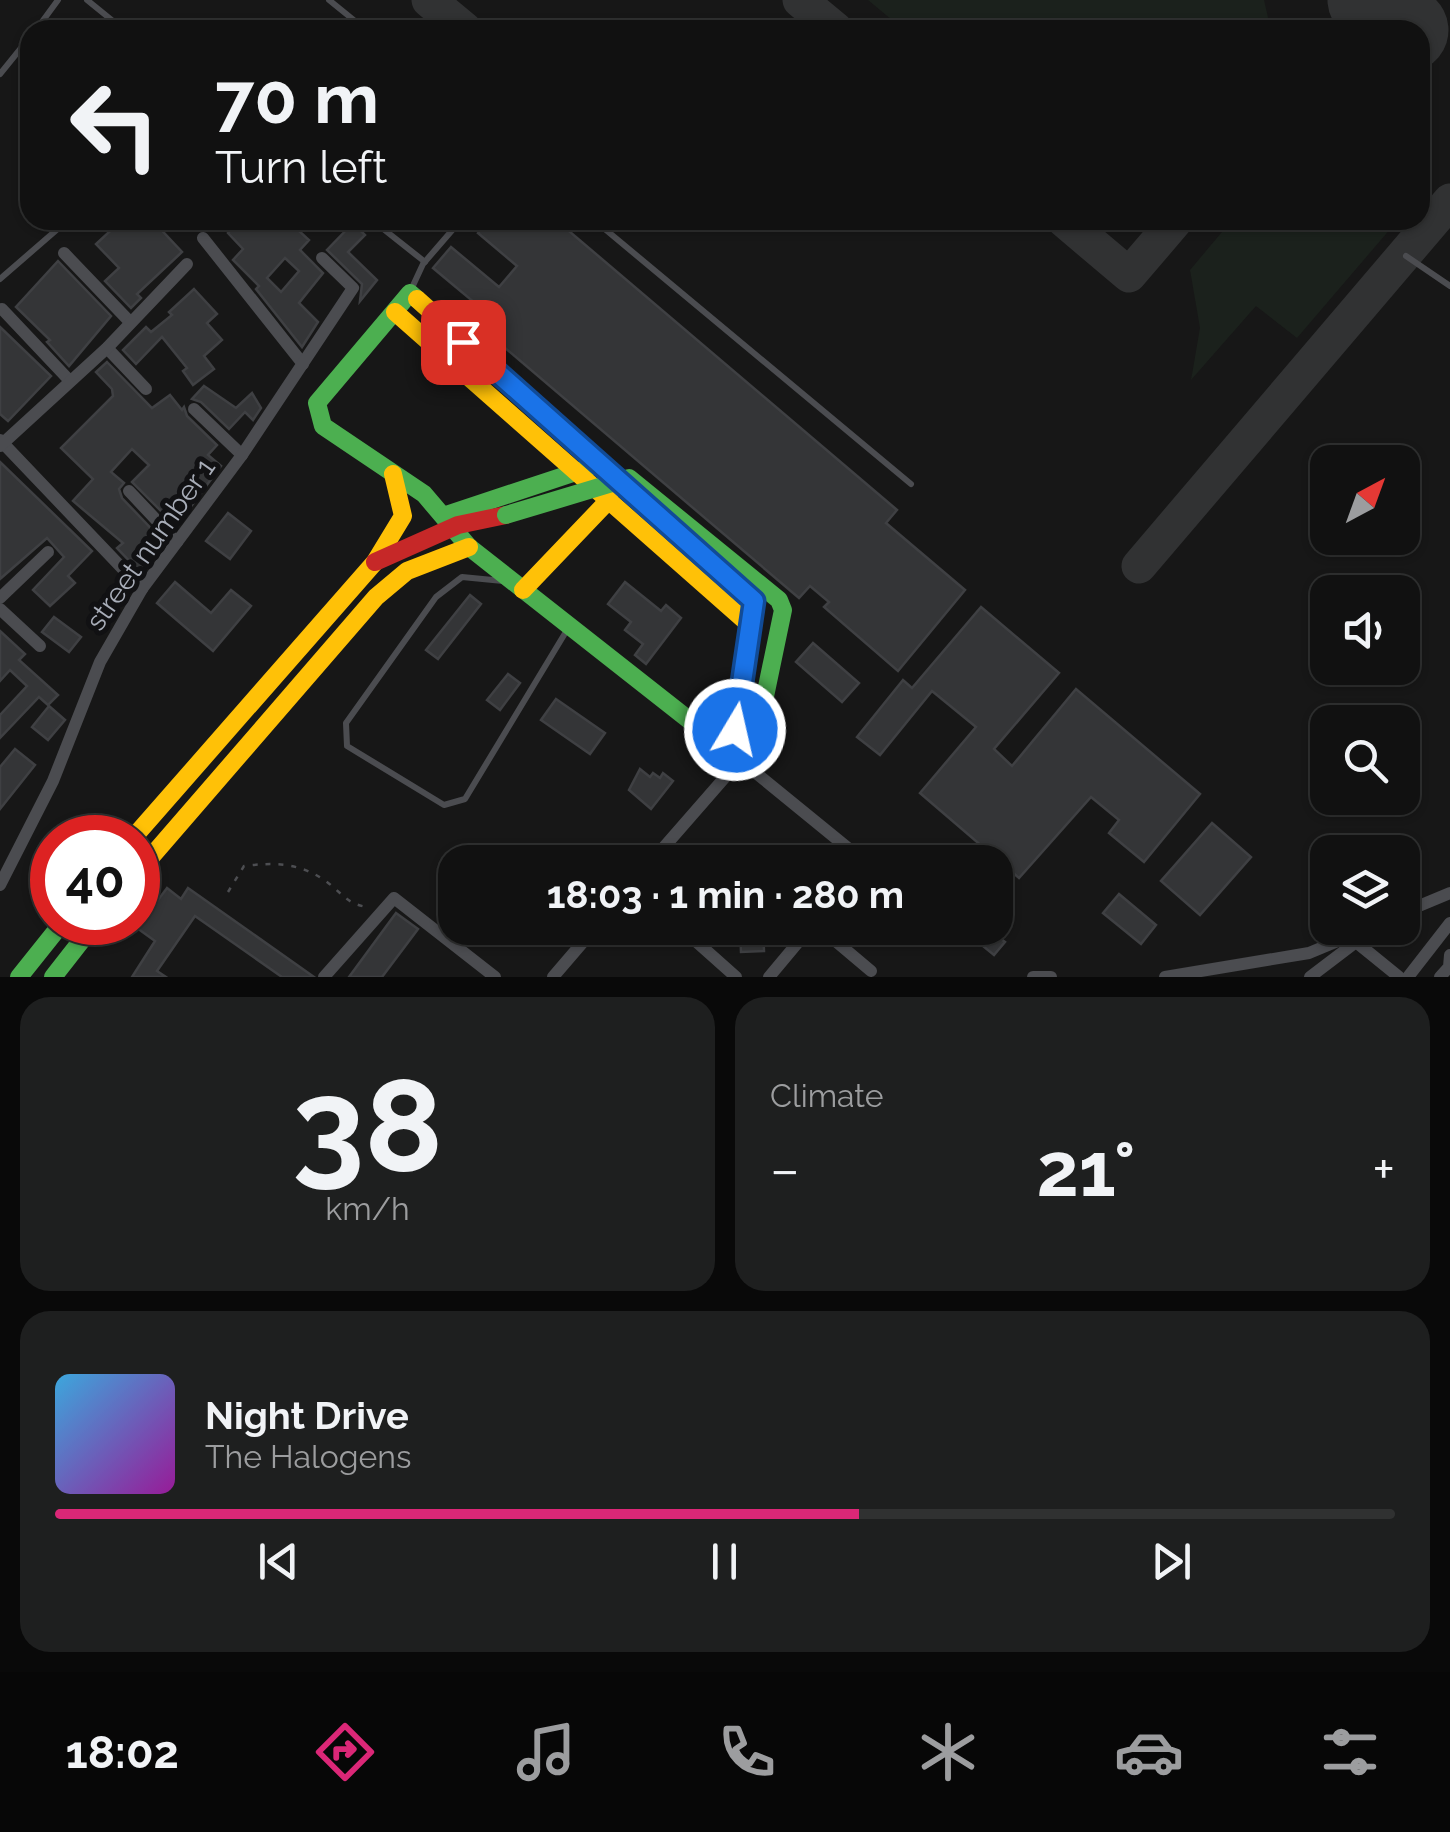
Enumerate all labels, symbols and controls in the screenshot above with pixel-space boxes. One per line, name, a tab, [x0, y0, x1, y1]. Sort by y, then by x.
text: 70 m	[215, 57, 379, 139]
icon: left	[50, 60, 180, 190]
text: Turn left	[215, 141, 387, 194]
pin	[421, 300, 506, 385]
icon: arrive	[436, 315, 491, 370]
north arrow	[1310, 445, 1420, 555]
map controls	[1310, 445, 1420, 945]
street label: street number 1	[79, 452, 222, 637]
button: sound	[1310, 575, 1420, 685]
position arrow	[683, 678, 787, 782]
button: search	[1310, 705, 1420, 815]
speed limit sign: 40	[30, 815, 160, 945]
button: layers	[1310, 835, 1420, 945]
text: 18:03 · 1 min · 280 m	[547, 872, 904, 917]
text: 38	[292, 1049, 443, 1201]
text: Climate	[770, 1077, 884, 1114]
text: 21°	[1036, 1125, 1135, 1214]
text: −	[770, 1137, 800, 1202]
text: +	[1372, 1137, 1395, 1202]
text: km/h	[325, 1190, 410, 1227]
text: Night Drive	[205, 1393, 409, 1438]
text: The Halogens	[205, 1438, 411, 1475]
icon: previous	[251, 1534, 306, 1589]
icon: pause	[697, 1534, 752, 1589]
icon: next	[1144, 1534, 1199, 1589]
icon: directions	[310, 1717, 380, 1787]
icon: music	[511, 1717, 581, 1787]
icon: phone	[712, 1717, 782, 1787]
icon: climate	[913, 1717, 983, 1787]
icon: car	[1114, 1717, 1184, 1787]
icon: filters	[1315, 1717, 1385, 1787]
text: 18:02	[65, 1726, 179, 1779]

